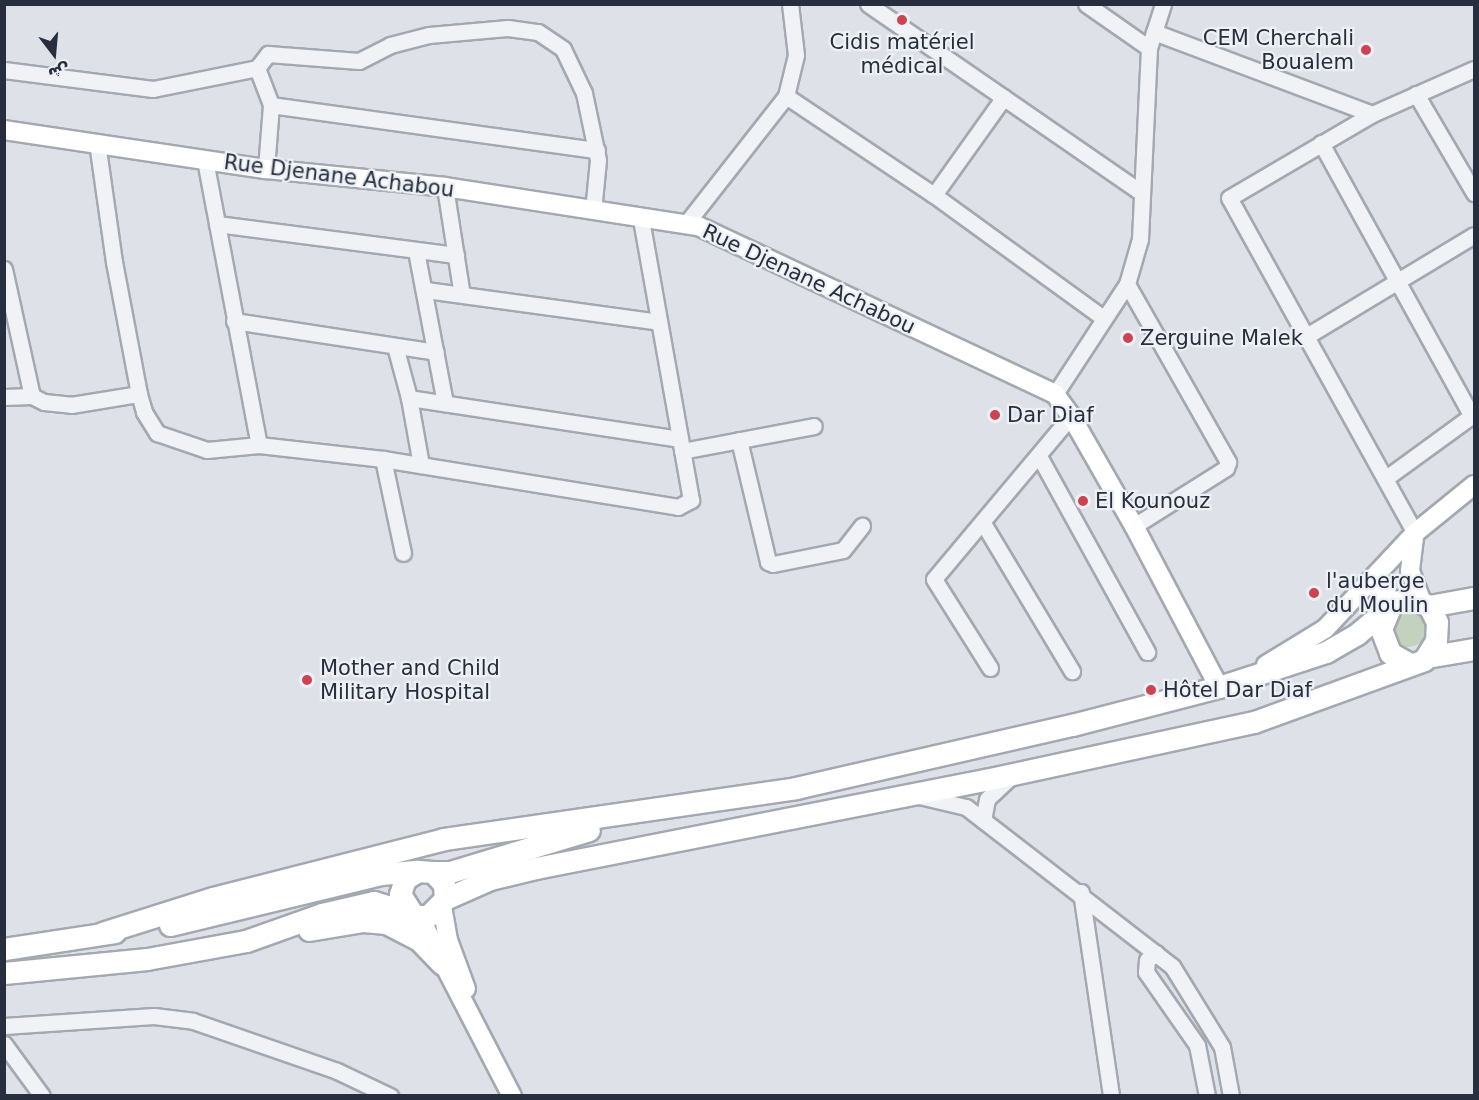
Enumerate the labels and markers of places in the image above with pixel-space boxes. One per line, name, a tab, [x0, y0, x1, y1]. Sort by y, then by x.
marker: Cidis matériel médical	[895, 13, 909, 27]
place label: CEM Cherchali Boualem	[1203, 25, 1354, 75]
place label: Cidis matériel médical	[830, 29, 974, 79]
marker: CEM Cherchali Boualem	[1359, 43, 1373, 57]
place label: Zerguine Malek	[1140, 325, 1303, 351]
marker: Zerguine Malek	[1121, 331, 1135, 345]
place label: Dar Diaf	[1007, 402, 1094, 428]
marker: Dar Diaf	[988, 408, 1002, 422]
place label: El Kounouz	[1095, 488, 1210, 514]
marker: El Kounouz	[1076, 494, 1090, 508]
place label: l'auberge du Moulin	[1326, 568, 1429, 618]
marker: l'auberge du Moulin	[1307, 586, 1321, 600]
place label: Mother and Child Military Hospital	[320, 655, 500, 705]
marker: Mother and Child Military Hospital	[298, 671, 316, 689]
place label: Hôtel Dar Diaf	[1163, 677, 1312, 703]
marker: Hôtel Dar Diaf	[1144, 683, 1158, 697]

